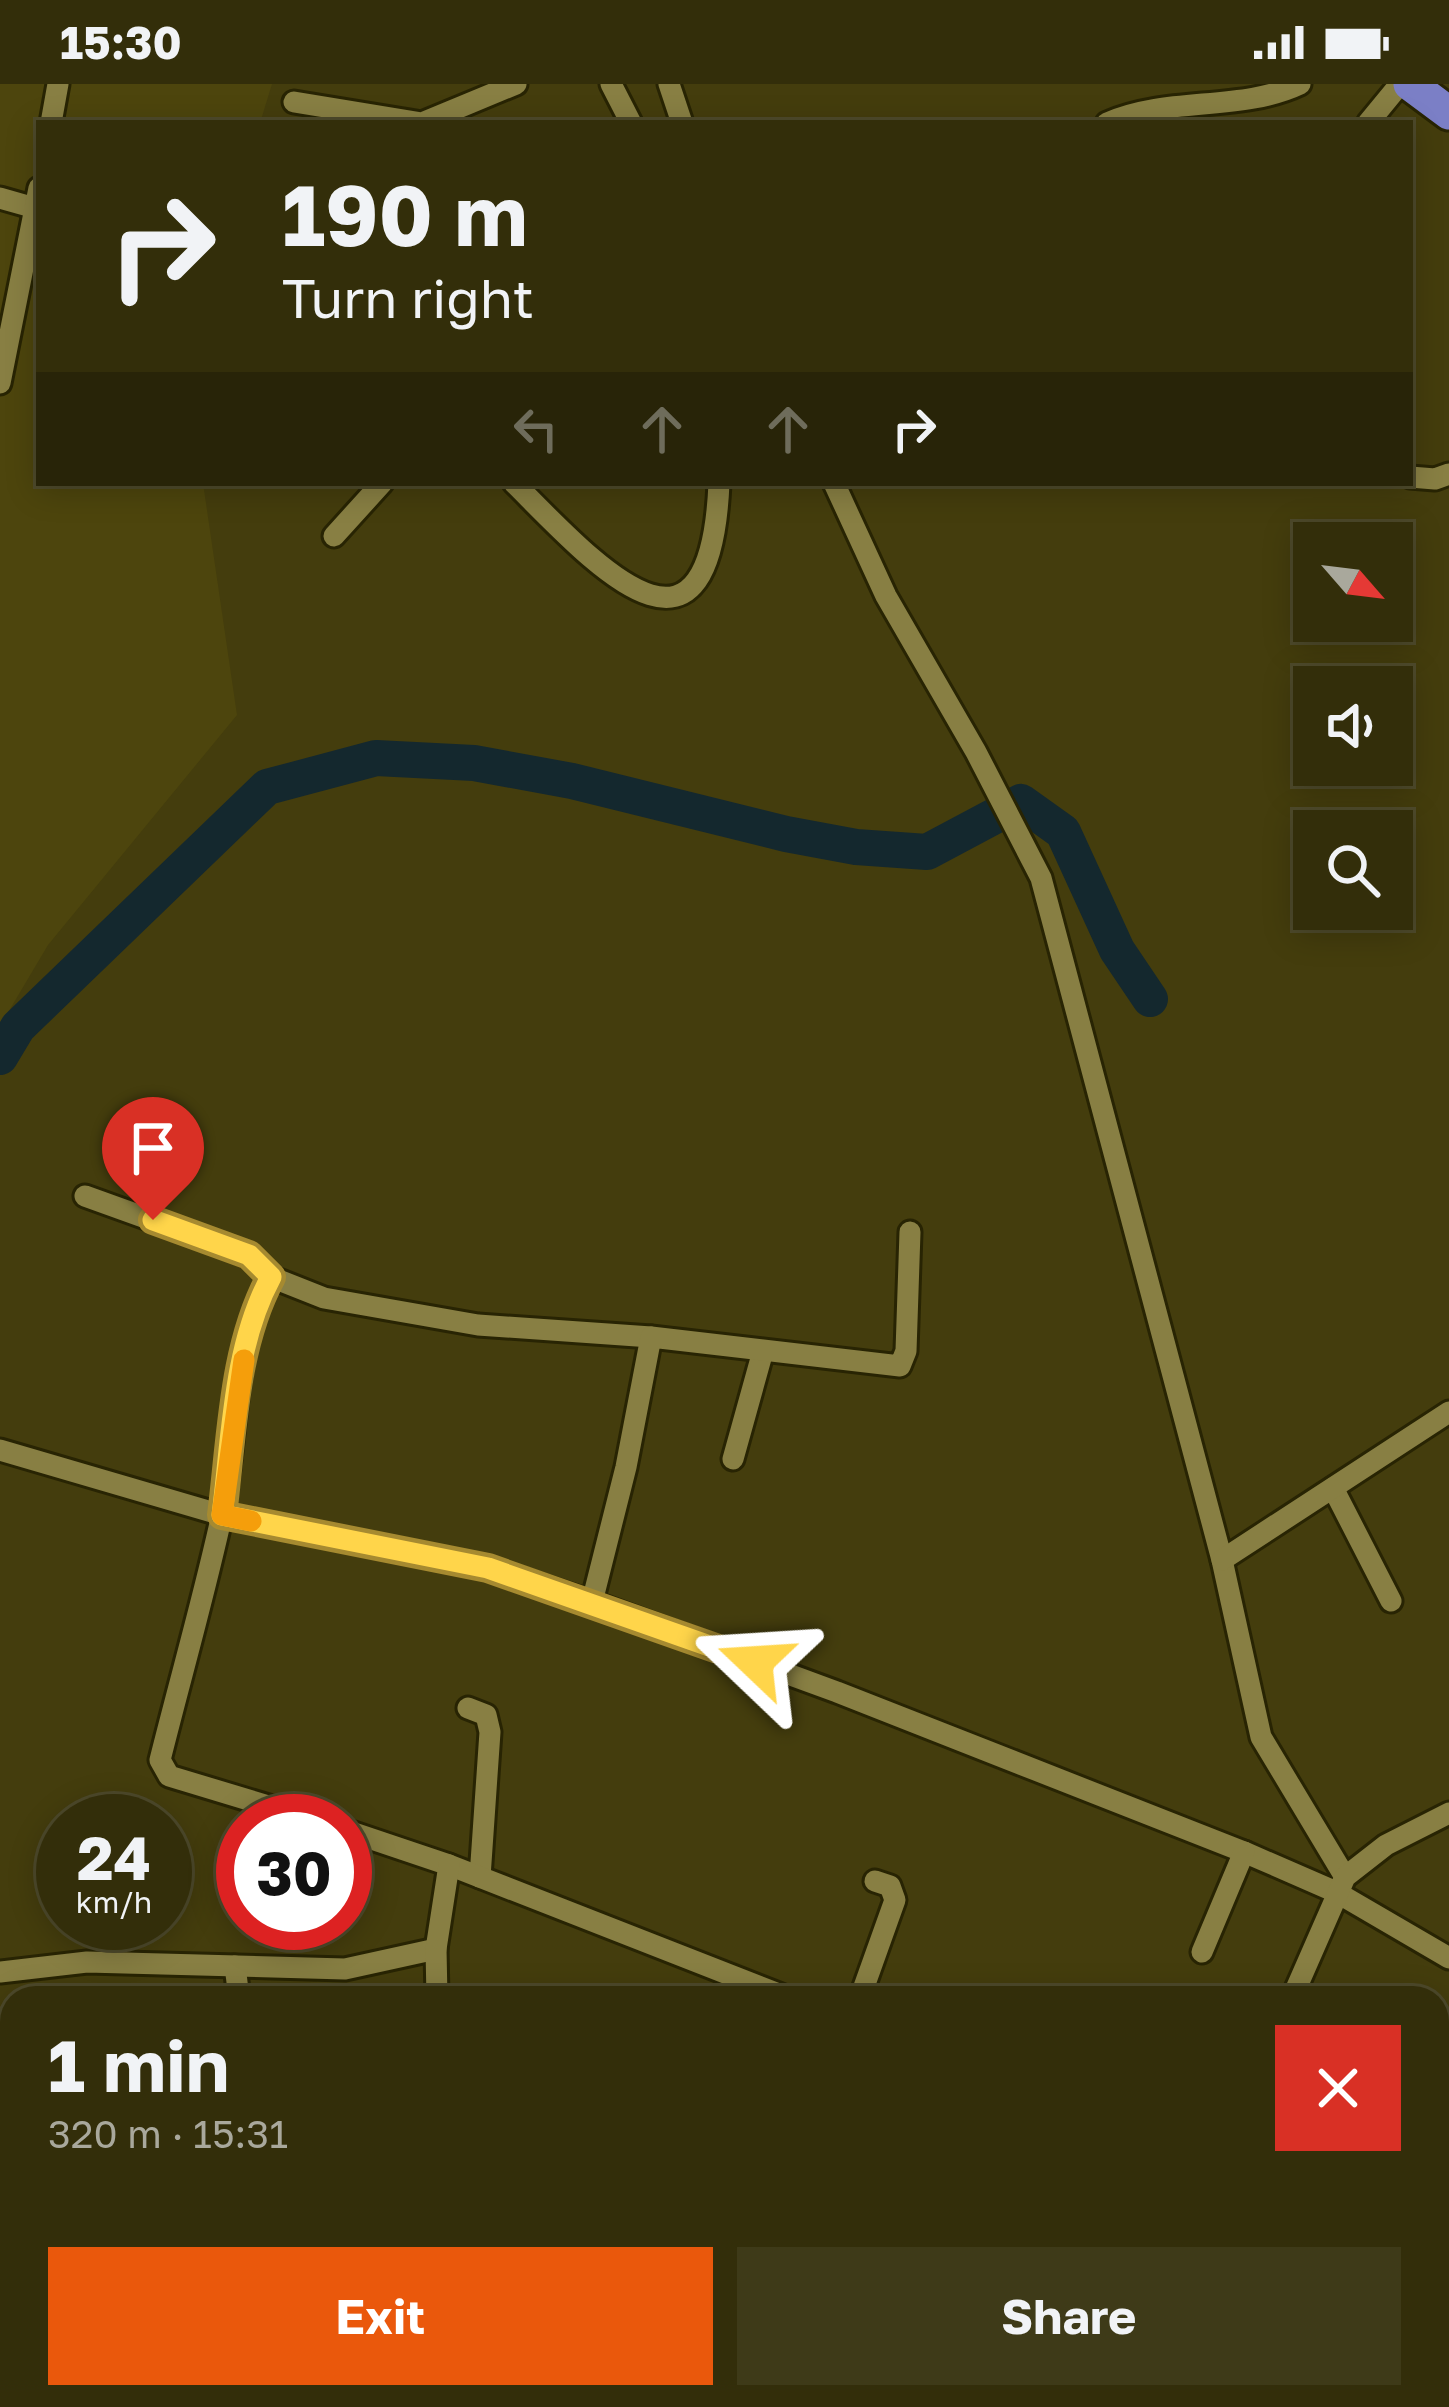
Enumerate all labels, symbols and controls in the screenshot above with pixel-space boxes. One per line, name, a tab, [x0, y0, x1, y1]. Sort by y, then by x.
text: 15:30	[60, 15, 182, 69]
text: 190 m	[282, 164, 528, 264]
icon: right	[84, 168, 240, 324]
text: Turn right	[282, 265, 534, 330]
icon: left	[503, 396, 569, 462]
icon: ahead	[629, 396, 695, 462]
icon: ahead	[755, 396, 821, 462]
icon: right	[881, 396, 947, 462]
north arrow	[1293, 522, 1413, 642]
map controls	[1293, 522, 1413, 930]
button: sound	[1293, 666, 1413, 786]
button: search	[1293, 810, 1413, 930]
pin	[102, 1097, 204, 1220]
icon: arrive	[120, 1115, 186, 1181]
position arrow	[692, 1599, 818, 1725]
speed limit sign: 30	[216, 1794, 372, 1950]
text: 24	[77, 1821, 151, 1893]
text: km/h	[76, 1884, 152, 1920]
text: 1 min	[48, 2021, 229, 2108]
button: close	[1275, 2025, 1401, 2151]
text: 320 m · 15:31	[48, 2110, 288, 2157]
button: Exit	[48, 2247, 713, 2385]
button: Share	[737, 2247, 1401, 2385]

